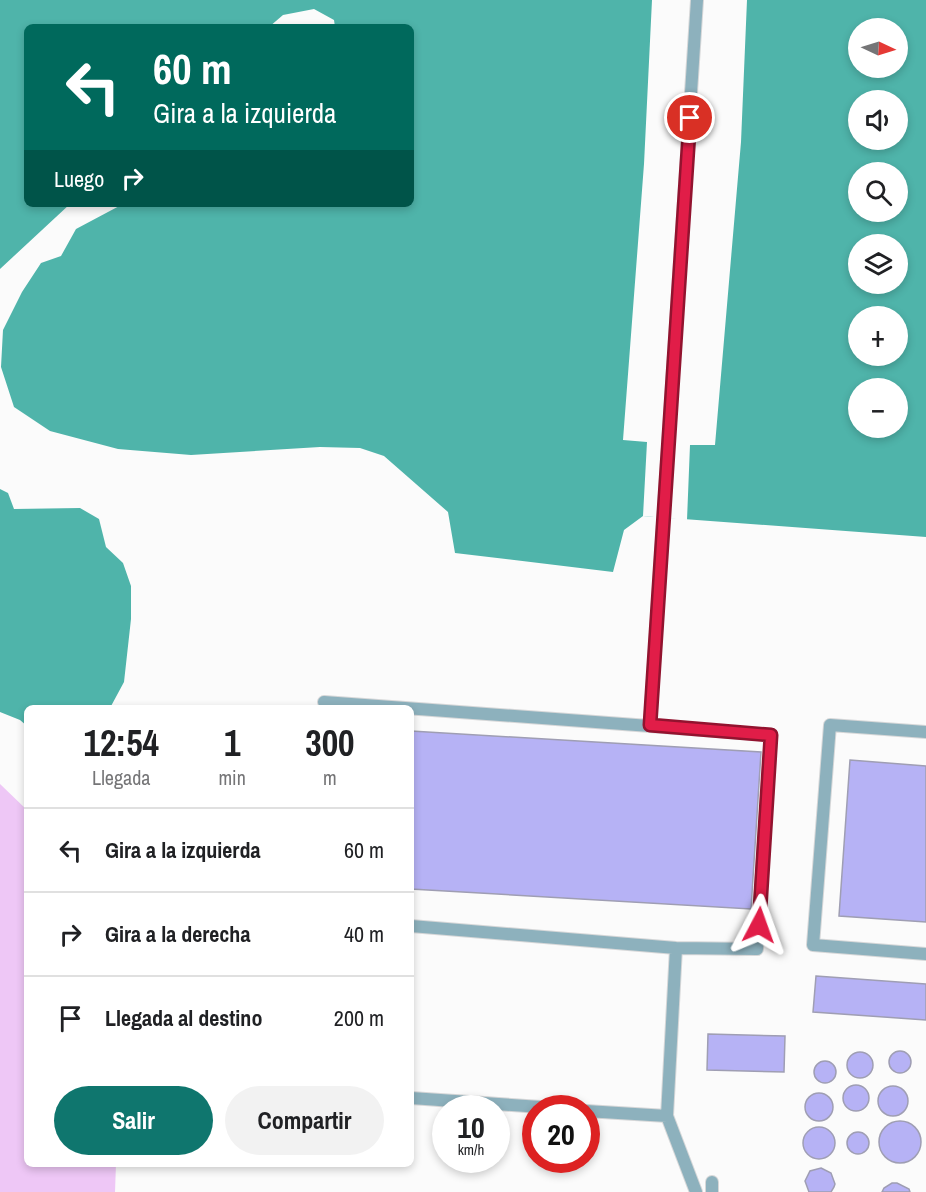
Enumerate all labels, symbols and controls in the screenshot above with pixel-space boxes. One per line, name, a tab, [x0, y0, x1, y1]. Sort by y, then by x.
north arrow	[848, 18, 908, 78]
map controls	[848, 18, 908, 438]
text: 60 m	[153, 41, 232, 97]
icon: left	[54, 48, 132, 126]
button: sound	[848, 90, 908, 150]
pin	[664, 92, 715, 143]
text: Gira a la izquierda	[153, 95, 336, 131]
icon: arrive	[673, 101, 706, 134]
icon: right	[116, 162, 149, 195]
button: search	[848, 162, 908, 222]
text: Luego	[54, 164, 104, 194]
button: layers	[848, 234, 908, 294]
button: +	[848, 306, 908, 366]
button: −	[848, 378, 908, 438]
text: 12:54	[83, 719, 159, 767]
text: 1	[224, 719, 240, 767]
text: 300	[305, 719, 355, 767]
text: Llegada	[92, 764, 150, 791]
text: min	[218, 764, 246, 791]
text: m	[323, 764, 337, 791]
icon: left	[54, 834, 87, 867]
text: Gira a la izquierda	[105, 835, 260, 865]
text: 60 m	[344, 835, 384, 865]
position arrow	[727, 893, 791, 957]
icon: right	[54, 918, 87, 951]
text: Gira a la derecha	[105, 919, 250, 949]
text: 40 m	[344, 919, 384, 949]
icon: arrive	[54, 1002, 87, 1035]
text: Llegada al destino	[105, 1003, 262, 1033]
text: 200 m	[334, 1003, 384, 1033]
button: Salir	[54, 1086, 213, 1155]
button: Compartir	[225, 1086, 384, 1155]
speed limit sign: 20	[522, 1095, 600, 1173]
text: 10	[457, 1107, 485, 1147]
text: km/h	[458, 1139, 484, 1160]

